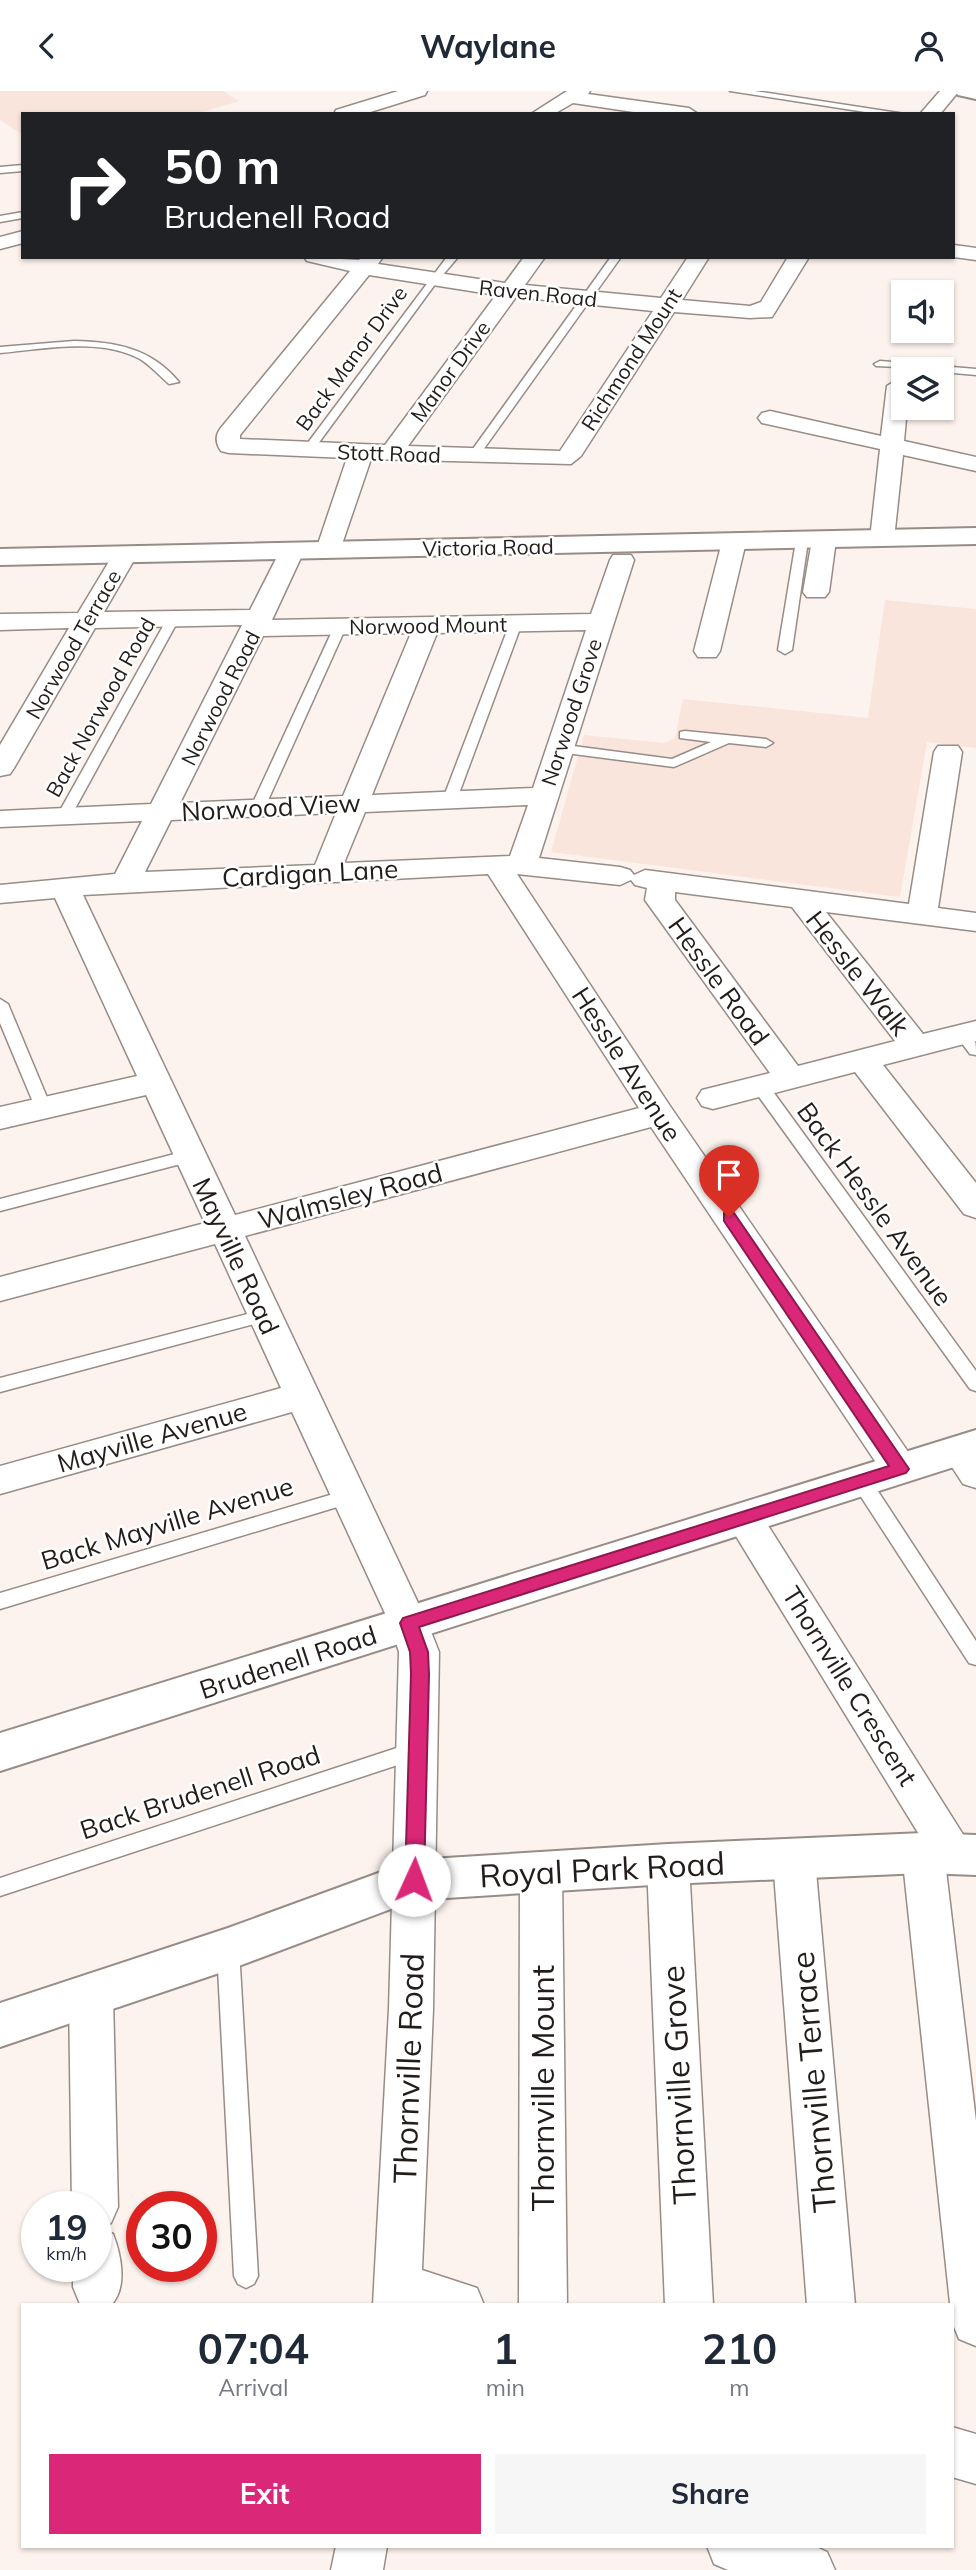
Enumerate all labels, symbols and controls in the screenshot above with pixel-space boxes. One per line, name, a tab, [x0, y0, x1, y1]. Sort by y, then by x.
text: Waylane	[420, 26, 556, 66]
icon: back	[28, 27, 66, 65]
icon: person	[910, 27, 948, 65]
text: 50 m	[164, 135, 280, 196]
icon: right	[49, 140, 140, 231]
text: Brudenell Road	[164, 196, 391, 236]
street label: Raven Road	[478, 274, 598, 312]
map controls	[891, 280, 954, 420]
button: sound	[891, 280, 954, 343]
street label: Back Manor Drive	[290, 281, 412, 435]
street label: Richmond Mount	[575, 283, 687, 435]
street label: Manor Drive	[405, 315, 495, 427]
button: layers	[891, 357, 954, 420]
street label: Stott Road	[337, 438, 441, 468]
street label: Victoria Road	[422, 533, 554, 561]
street label: Norwood Terrace	[20, 565, 126, 723]
street label: Norwood Mount	[349, 611, 507, 639]
street label: Back Norwood Road	[40, 613, 160, 801]
street label: Norwood Road	[175, 626, 265, 770]
street label: Norwood Grove	[535, 635, 607, 789]
street label: Norwood View	[180, 786, 362, 828]
street label: Cardigan Lane	[221, 852, 399, 894]
street label: Hessle Walk	[799, 904, 917, 1043]
street label: Hessle Road	[661, 910, 777, 1052]
street label: Hessle Avenue	[565, 981, 689, 1147]
street label: Back Hessle Avenue	[790, 1096, 960, 1312]
pin	[699, 1145, 759, 1217]
street label: Walmsley Road	[254, 1156, 446, 1236]
icon: arrive	[710, 1156, 748, 1194]
street label: Mayville Road	[185, 1172, 287, 1340]
street label: Mayville Avenue	[53, 1394, 251, 1480]
street label: Back Mayville Avenue	[37, 1469, 297, 1577]
street label: Thornville Crescent	[775, 1580, 925, 1792]
street label: Brudenell Road	[195, 1618, 381, 1706]
street label: Back Brudenell Road	[76, 1738, 324, 1846]
position arrow	[377, 1843, 451, 1917]
street label: Royal Park Road	[478, 1843, 726, 1895]
street label: Thornville Terrace	[782, 1950, 844, 2214]
street label: Thornville Road	[384, 1952, 432, 2184]
street label: Thornville Mount	[522, 1965, 562, 2211]
street label: Thornville Grove	[652, 1965, 704, 2205]
speed limit sign: 30	[126, 2191, 217, 2282]
text: 19	[45, 2205, 88, 2249]
text: km/h	[46, 2242, 87, 2265]
text: 07:04	[198, 2322, 309, 2375]
text: 1	[493, 2322, 518, 2375]
text: 210	[702, 2322, 777, 2375]
text: Arrival	[218, 2373, 289, 2402]
text: min	[486, 2373, 525, 2402]
text: m	[729, 2373, 750, 2402]
button: Exit	[49, 2454, 481, 2534]
button: Share	[495, 2454, 926, 2534]

